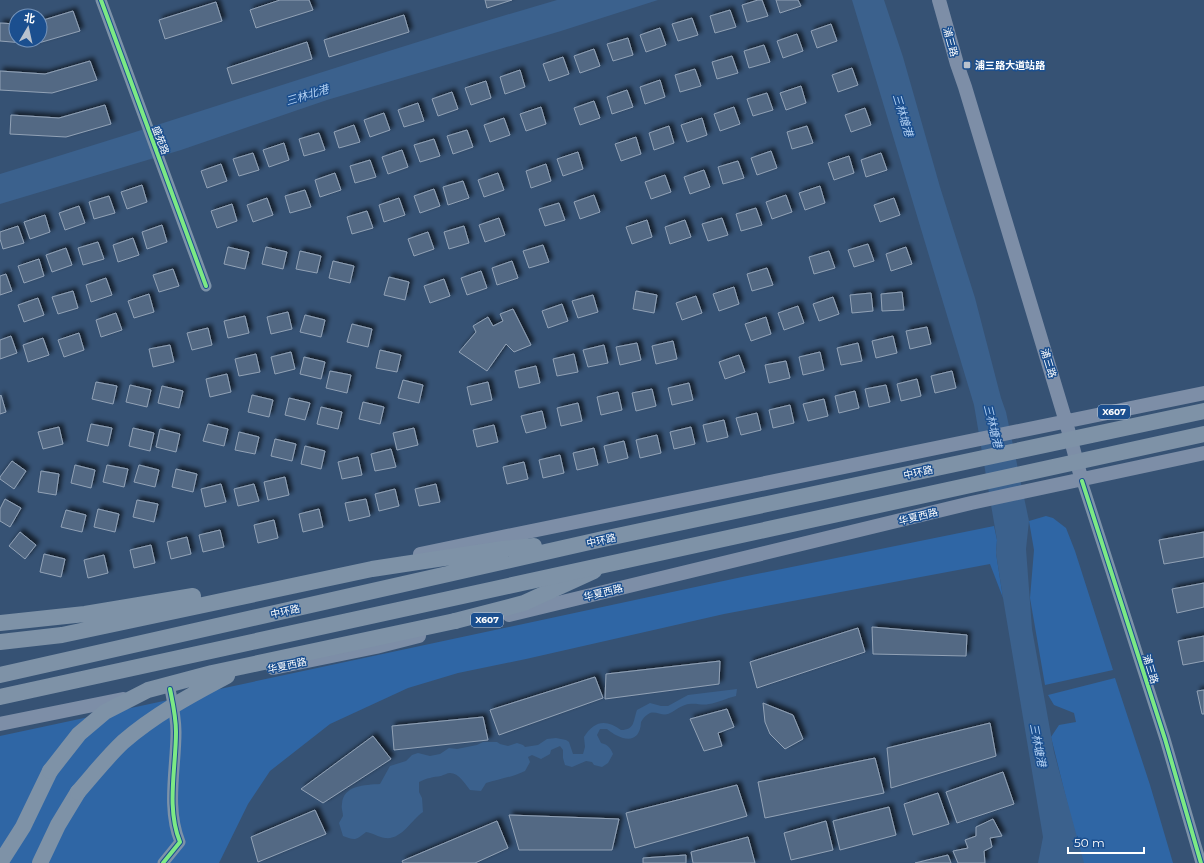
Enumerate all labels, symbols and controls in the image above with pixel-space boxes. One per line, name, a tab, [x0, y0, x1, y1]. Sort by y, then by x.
north arrow	[8, 8, 48, 48]
text: 北	[23, 10, 36, 26]
street label: 浦三路	[940, 26, 961, 58]
place label: 浦三路大道站路	[975, 59, 1046, 72]
marker: 浦三路大道站路	[962, 60, 972, 70]
water label: 三林北港	[284, 81, 332, 108]
water label: 三林塘港	[890, 92, 917, 140]
street label: 盛苑路	[149, 124, 172, 157]
street label: 浦三路	[1038, 347, 1059, 379]
water label: 三林塘港	[981, 403, 1006, 451]
road number: X607	[1098, 405, 1130, 419]
street label: 中环路	[902, 463, 934, 482]
street label: 华夏西路	[897, 505, 939, 528]
street label: 中环路	[585, 531, 617, 550]
street label: 华夏西路	[582, 581, 624, 604]
street label: 中环路	[269, 602, 301, 621]
road number: X607	[471, 613, 503, 627]
street label: 浦三路	[1140, 653, 1161, 685]
street label: 华夏西路	[266, 655, 308, 676]
water label: 三林塘港	[1027, 722, 1049, 770]
scale bar	[1068, 829, 1144, 855]
text: 50 m	[1074, 835, 1105, 850]

